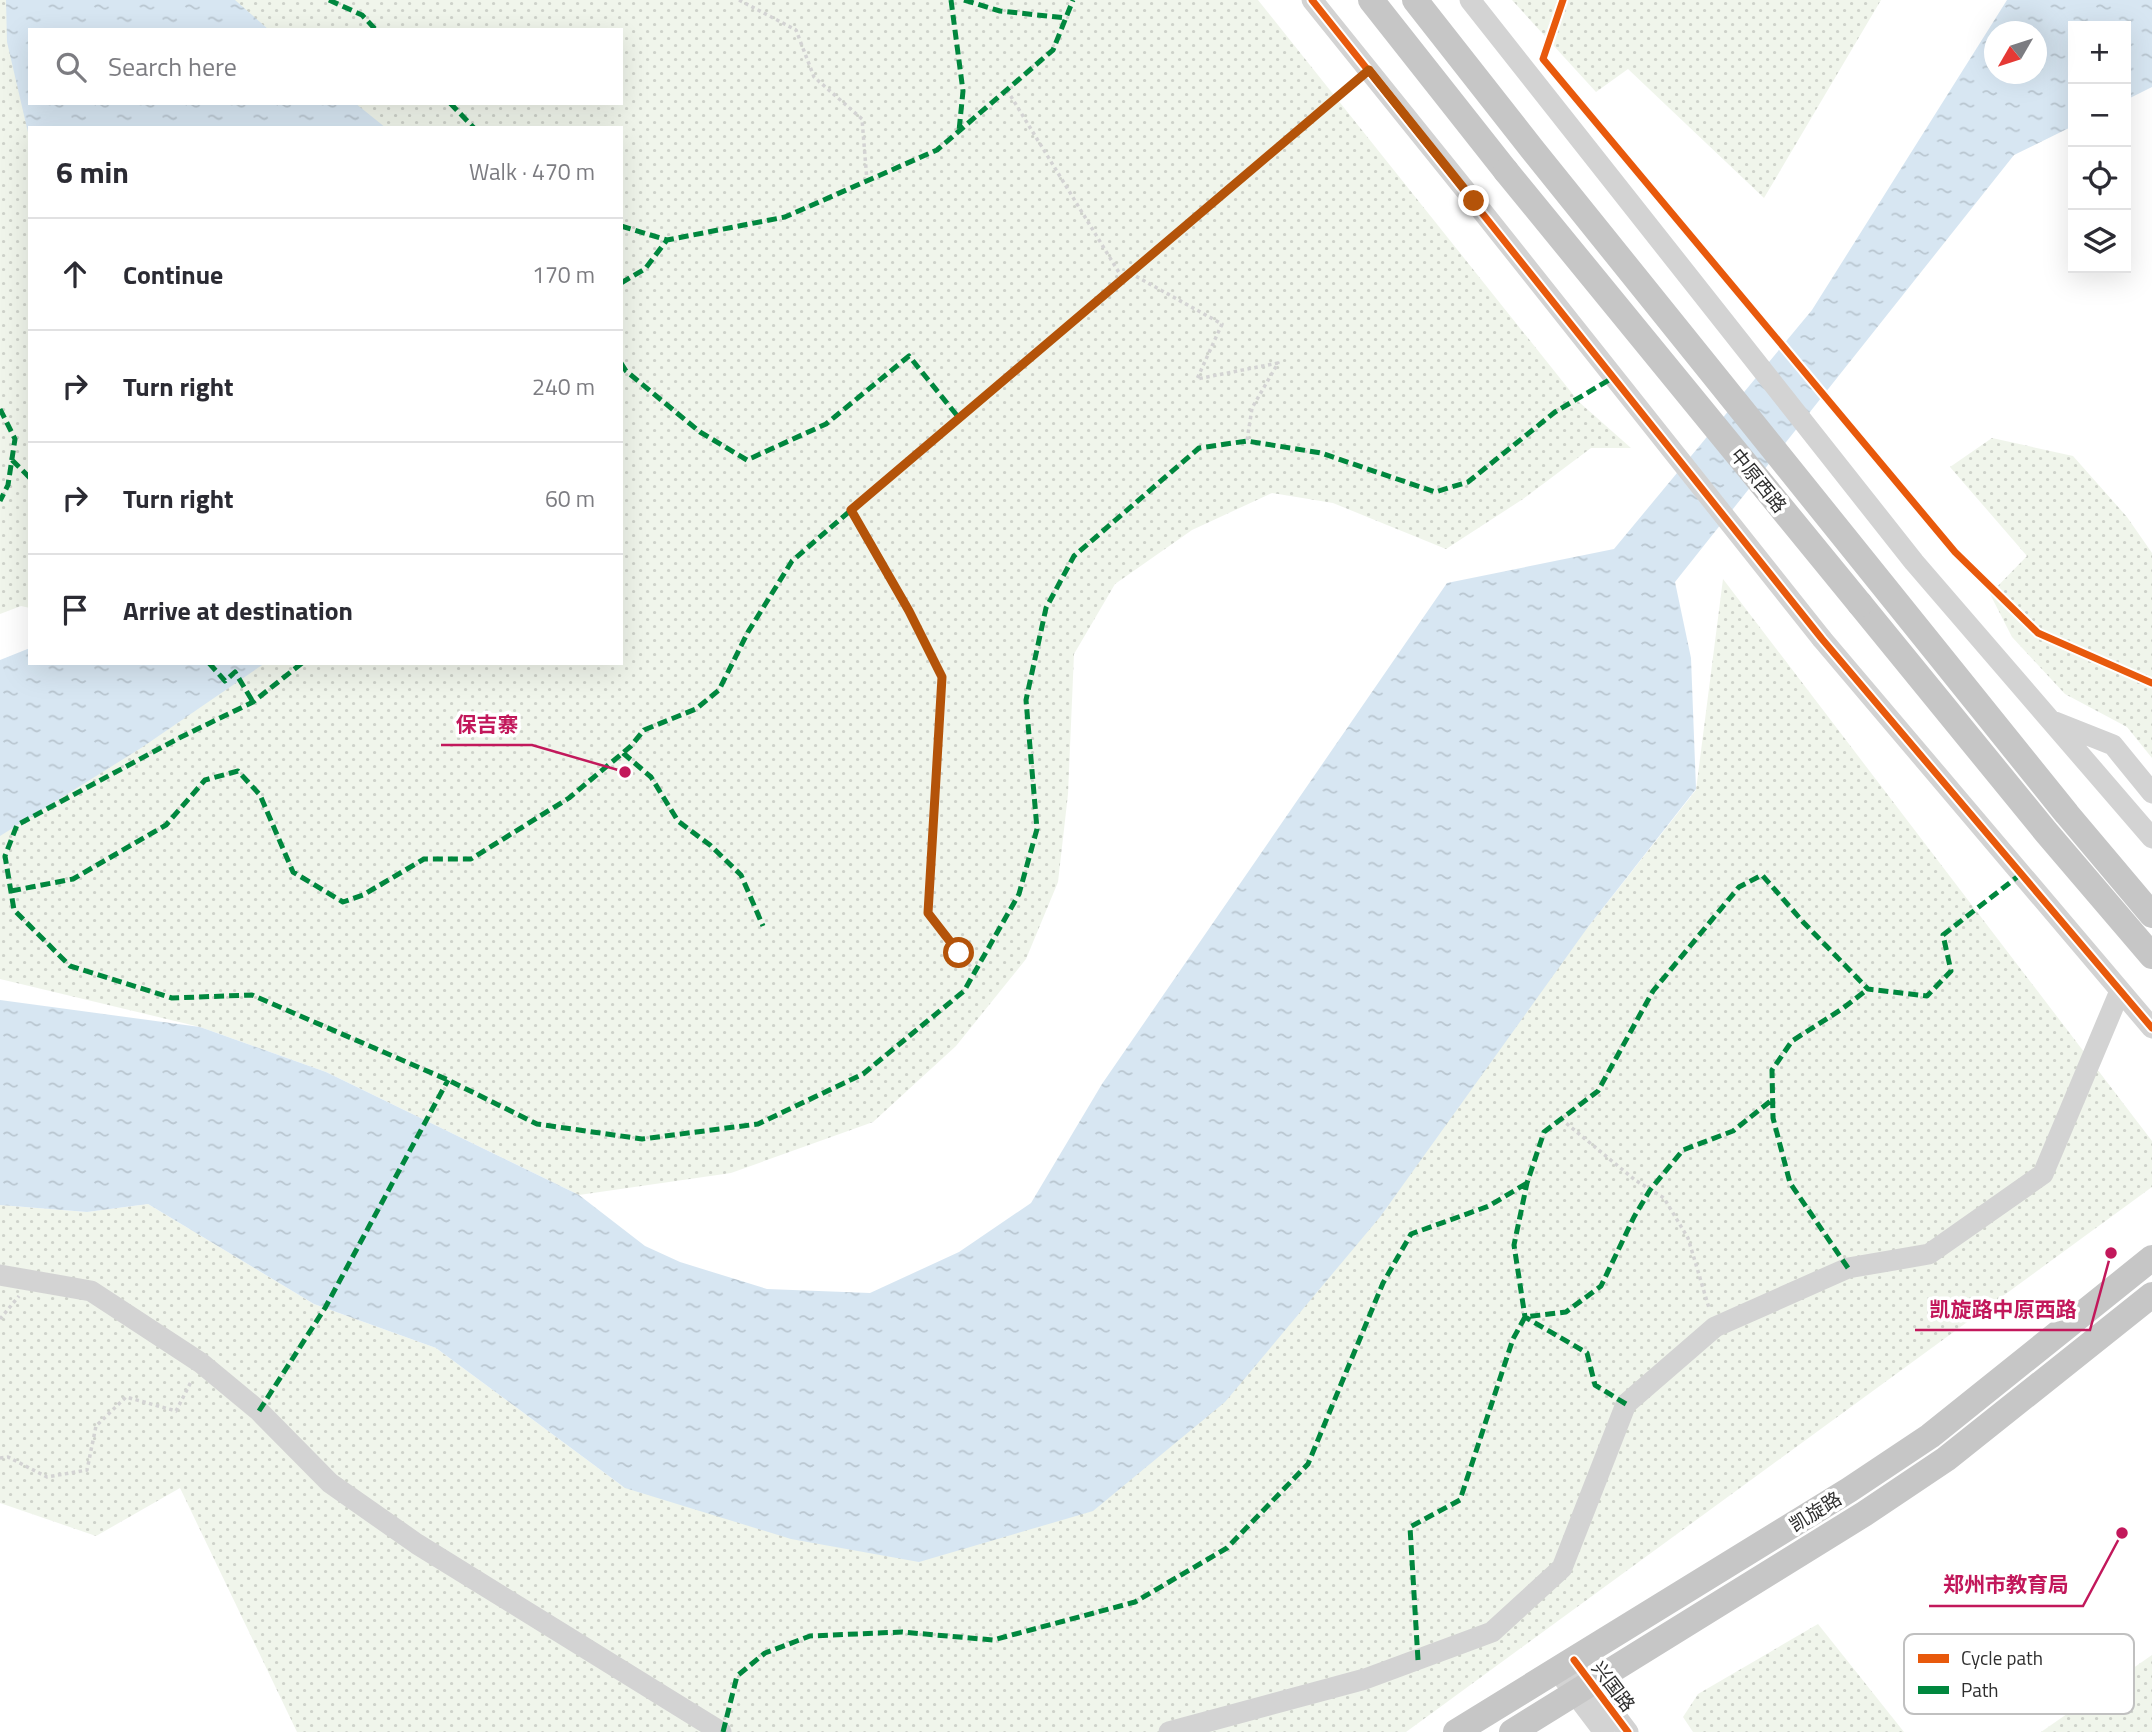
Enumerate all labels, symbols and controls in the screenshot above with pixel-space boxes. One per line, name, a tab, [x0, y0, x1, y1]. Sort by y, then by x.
north arrow	[1984, 21, 2047, 84]
map controls	[2068, 21, 2131, 273]
button: +	[2068, 21, 2131, 84]
search box	[28, 28, 623, 105]
text: Search here	[108, 47, 237, 86]
icon: search	[52, 48, 90, 86]
button: −	[2068, 84, 2131, 147]
button: locate	[2068, 147, 2131, 210]
text: 6 min	[56, 149, 129, 195]
text: Walk · 470 m	[469, 154, 595, 189]
route end	[1458, 185, 1489, 216]
button: layers	[2068, 210, 2131, 273]
icon: ahead	[56, 255, 94, 293]
text: Continue	[123, 255, 223, 294]
text: 170 m	[532, 257, 595, 292]
icon: right	[56, 367, 94, 405]
text: Turn right	[123, 367, 234, 406]
text: 240 m	[532, 369, 595, 404]
street label: 中原西路	[1724, 441, 1794, 519]
icon: right	[56, 479, 94, 517]
text: Turn right	[123, 479, 234, 518]
text: 60 m	[545, 481, 595, 516]
icon: arrive	[56, 591, 94, 629]
text: Arrive at destination	[123, 591, 353, 630]
callout: 保吉寨	[441, 703, 532, 745]
text: 保吉寨	[456, 708, 519, 740]
route start	[943, 937, 974, 968]
callout: 凯旋路中原西路	[1915, 1288, 2090, 1330]
text: 凯旋路中原西路	[1930, 1293, 2077, 1325]
street label: 凯旋路	[1783, 1484, 1847, 1538]
callout: 郑州市教育局	[1929, 1564, 2083, 1606]
text: 郑州市教育局	[1943, 1568, 2069, 1600]
legend	[1904, 1634, 2134, 1714]
text: Cycle path	[1961, 1643, 2043, 1672]
street label: 兴国路	[1585, 1655, 1643, 1717]
text: Path	[1961, 1675, 1999, 1704]

